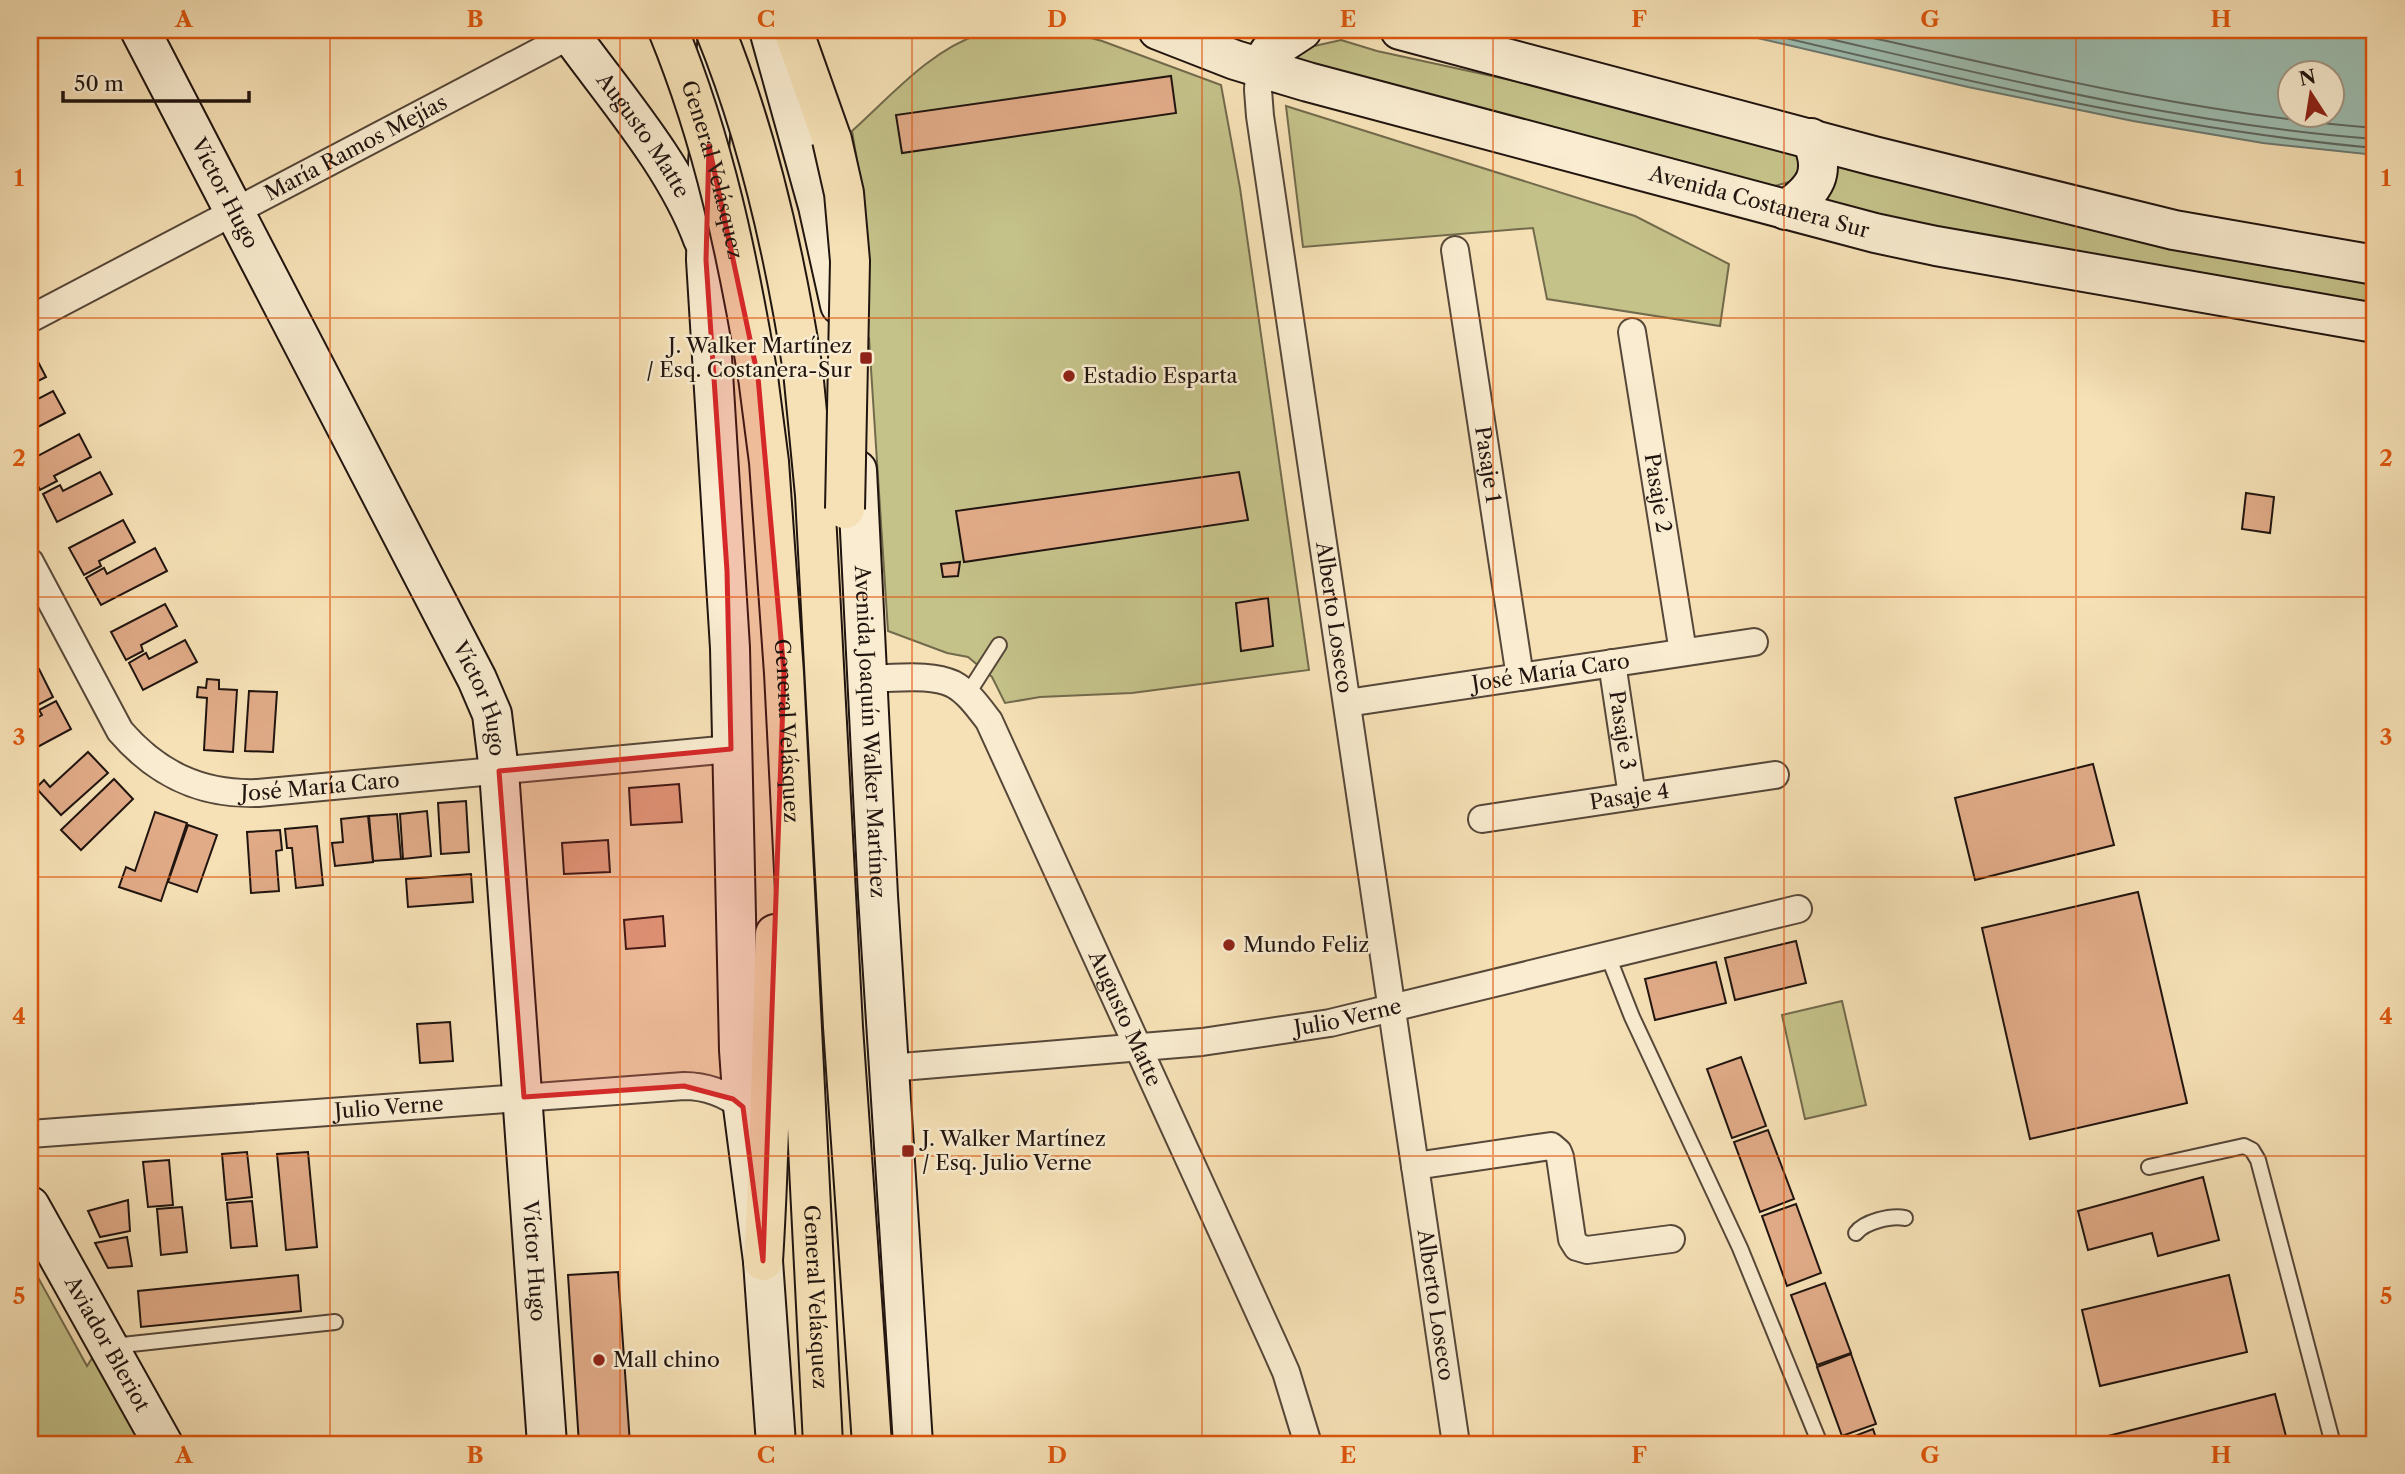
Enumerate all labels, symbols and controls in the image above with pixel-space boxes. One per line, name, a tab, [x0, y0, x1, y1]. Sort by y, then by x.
text: A	[174, 5, 194, 33]
text: B	[466, 5, 484, 33]
text: C	[757, 5, 775, 33]
text: D	[1047, 5, 1067, 33]
text: E	[1340, 5, 1356, 33]
text: F	[1631, 5, 1647, 33]
text: G	[1920, 5, 1940, 33]
text: H	[2211, 5, 2232, 33]
scale bar	[63, 60, 248, 104]
north arrow	[2276, 60, 2346, 130]
text: N	[2297, 65, 2318, 91]
street label: Augusto Matte	[591, 67, 695, 202]
text: 50 m	[74, 71, 124, 96]
street label: General Velásquez	[676, 77, 749, 261]
street label: María Ramos Mejías	[260, 89, 451, 206]
street label: Víctor Hugo	[186, 133, 264, 253]
street label: Avenida Costanera Sur	[1646, 160, 1872, 243]
text: 1	[14, 164, 25, 192]
text: 1	[2381, 164, 2392, 192]
place label: J. Walker Martínez / Esq. Costanera-Sur	[646, 333, 852, 382]
marker: J. Walker Martínez / Esq. Costanera-Sur	[858, 350, 874, 366]
place label: Estadio Esparta	[1083, 363, 1239, 388]
marker: Estadio Esparta	[1061, 368, 1077, 384]
street label: Pasaje 1	[1470, 424, 1506, 505]
text: 2	[12, 444, 26, 472]
text: 2	[2379, 444, 2393, 472]
street label: Pasaje 2	[1639, 451, 1677, 535]
street label: Alberto Loseco	[1311, 539, 1358, 695]
street label: Avenida Joaquín Walker Martínez	[850, 564, 891, 899]
street label: Víctor Hugo	[447, 636, 510, 757]
street label: General Velásquez	[770, 638, 805, 823]
street label: José María Caro	[1467, 648, 1631, 697]
street label: Pasaje 3	[1604, 689, 1641, 771]
text: 3	[13, 723, 26, 751]
text: 3	[2380, 723, 2393, 751]
street label: José María Caro	[237, 767, 401, 805]
street label: Pasaje 4	[1588, 778, 1671, 815]
place label: Mundo Feliz	[1243, 932, 1369, 957]
marker: Mundo Feliz	[1221, 937, 1237, 953]
street label: Augusto Matte	[1083, 946, 1167, 1090]
street label: Julio Verne	[1289, 993, 1404, 1041]
text: 4	[12, 1002, 26, 1030]
text: 4	[2379, 1002, 2393, 1030]
street label: Julio Verne	[331, 1091, 444, 1124]
place label: J. Walker Martínez / Esq. Julio Verne	[919, 1126, 1106, 1175]
marker: J. Walker Martínez / Esq. Julio Verne	[900, 1143, 916, 1159]
street label: Víctor Hugo	[518, 1199, 551, 1322]
street label: General Velásquez	[799, 1204, 833, 1390]
street label: Alberto Loseco	[1412, 1227, 1459, 1382]
street label: Aviador Bleriot	[59, 1271, 156, 1416]
text: 5	[13, 1282, 25, 1310]
text: 5	[2380, 1282, 2392, 1310]
place label: Mall chino	[613, 1347, 720, 1372]
marker: Mall chino	[591, 1352, 607, 1368]
text: A	[174, 1441, 194, 1469]
text: B	[466, 1441, 484, 1469]
text: C	[757, 1441, 775, 1469]
text: D	[1047, 1441, 1067, 1469]
text: E	[1340, 1441, 1356, 1469]
text: F	[1631, 1441, 1647, 1469]
text: G	[1920, 1441, 1940, 1469]
text: H	[2211, 1441, 2232, 1469]

